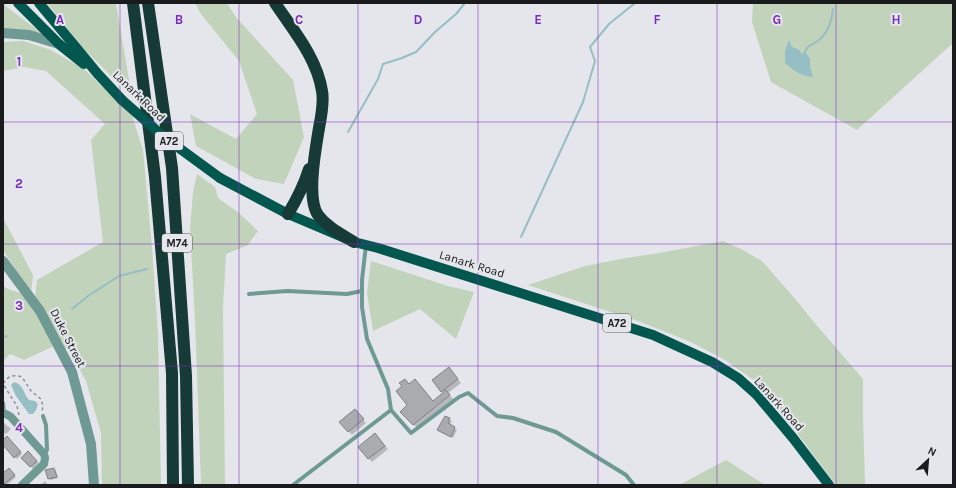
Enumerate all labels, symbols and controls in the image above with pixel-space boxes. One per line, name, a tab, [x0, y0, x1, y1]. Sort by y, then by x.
text: A	[56, 12, 64, 27]
text: B	[175, 12, 183, 27]
text: C	[295, 12, 303, 27]
text: D	[414, 12, 423, 27]
text: E	[534, 12, 542, 27]
text: F	[653, 12, 661, 27]
text: G	[773, 12, 781, 27]
text: H	[891, 12, 901, 27]
text: 1	[17, 54, 21, 69]
street label: Lanark Road	[110, 67, 168, 125]
road number: A72	[155, 132, 183, 150]
text: 2	[15, 176, 23, 191]
road number: M74	[162, 234, 192, 252]
street label: Lanark Road	[438, 247, 506, 281]
text: 3	[15, 298, 23, 313]
street label: Duke Street	[47, 306, 89, 370]
road number: A72	[603, 314, 631, 332]
street label: Lanark Road	[751, 374, 807, 434]
text: 4	[15, 420, 23, 435]
north arrow	[908, 440, 948, 480]
text: N	[926, 444, 939, 459]

